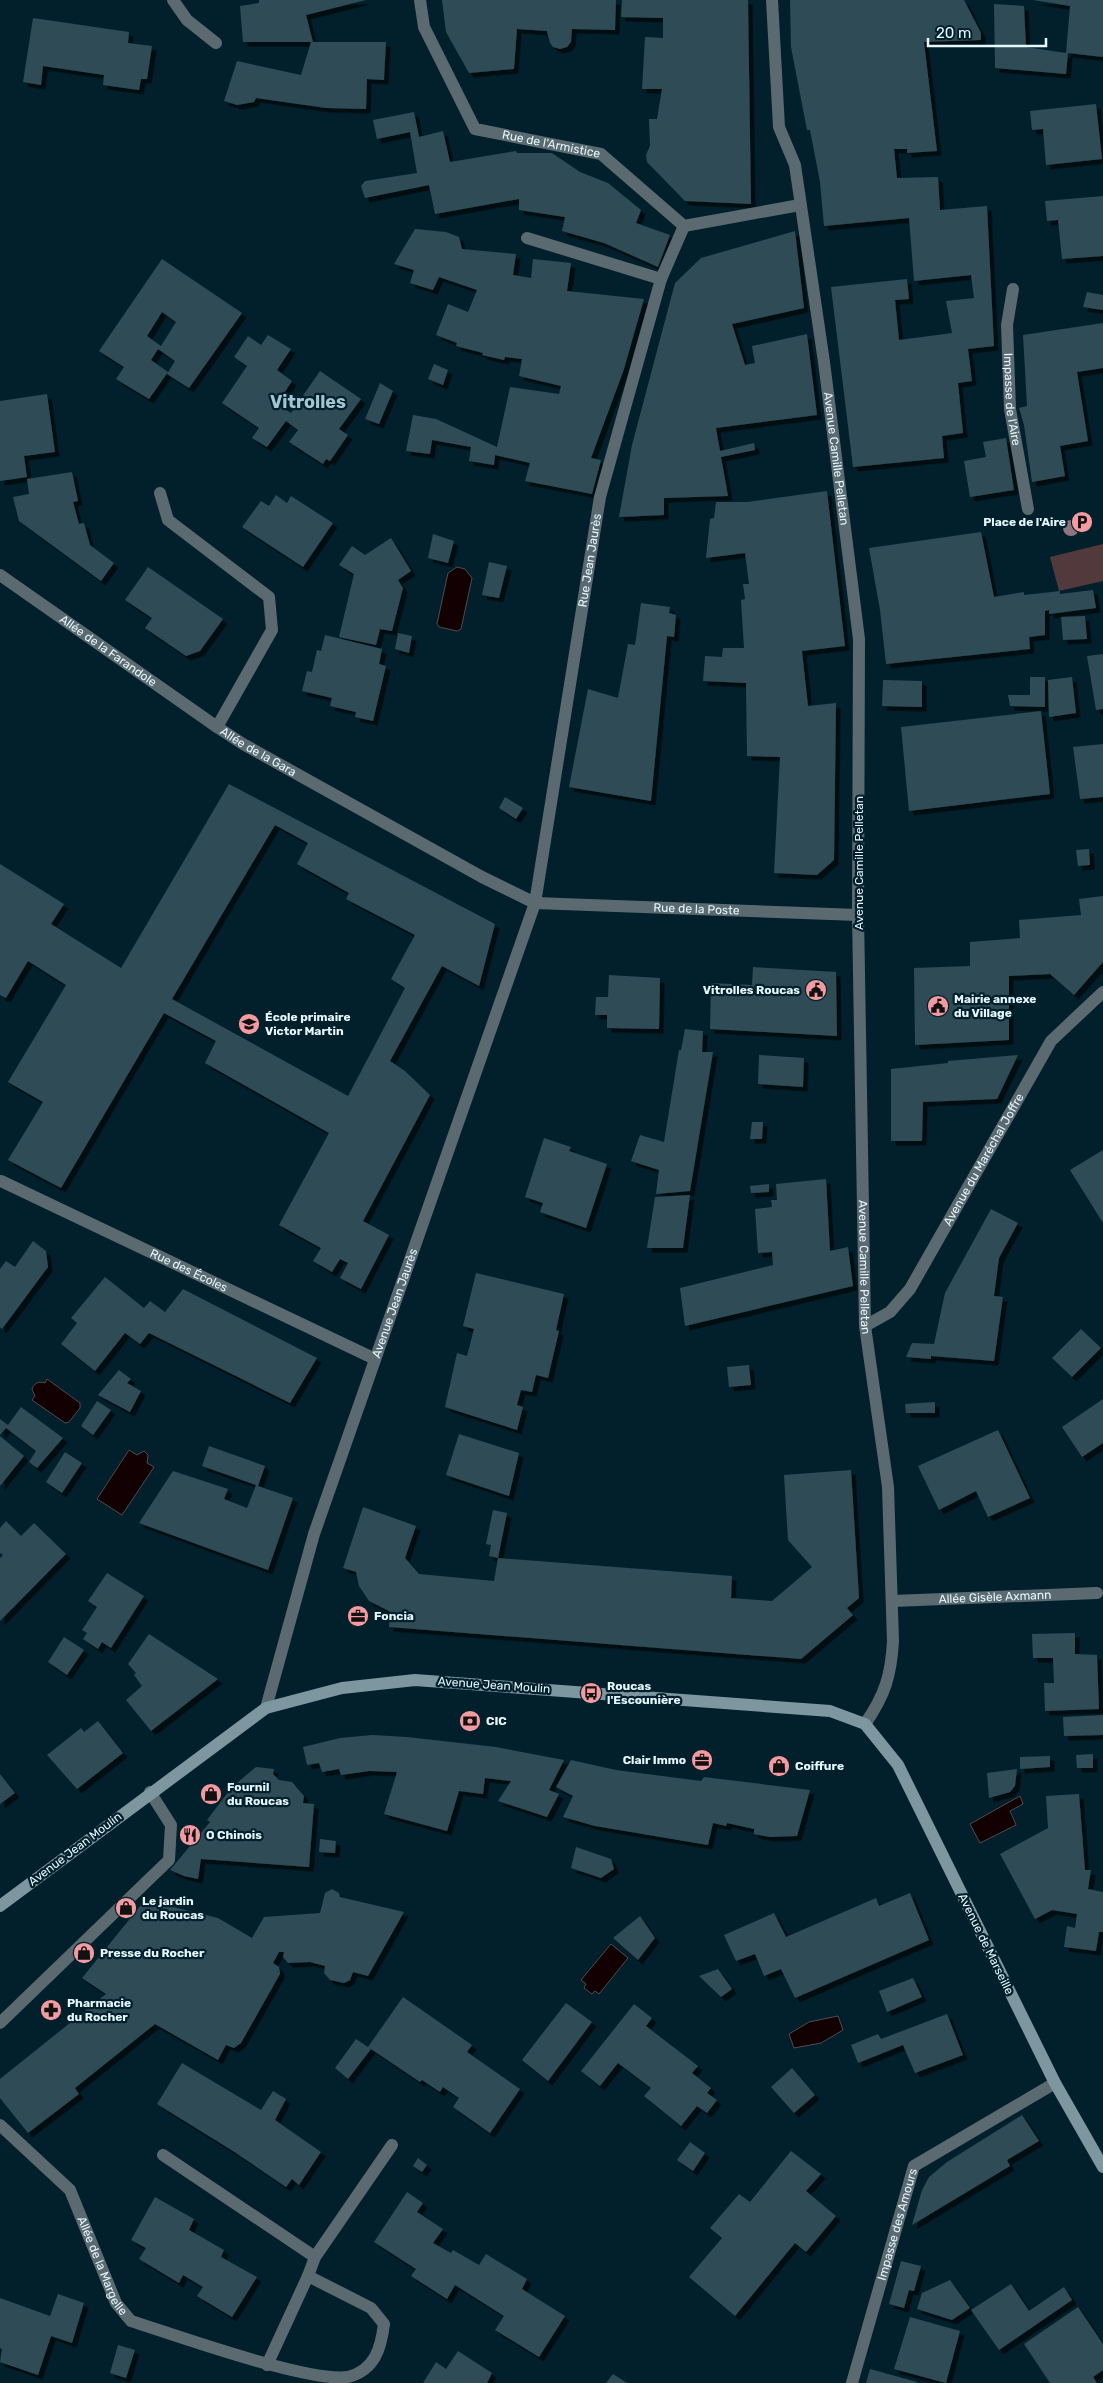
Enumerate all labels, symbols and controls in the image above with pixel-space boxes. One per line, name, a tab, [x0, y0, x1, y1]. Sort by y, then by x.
scale bar	[928, 15, 1046, 47]
text: 20 m	[936, 24, 971, 42]
street label: Rue de l'Armistice	[501, 128, 602, 161]
street label: Impasse de l'Aire	[1001, 353, 1024, 447]
district label: Vitrolles	[270, 391, 346, 413]
street label: Avenue Camille Pelletan	[821, 391, 852, 526]
parking icon: Place de l'Aire	[1070, 510, 1094, 534]
street label: Rue Jean Jaurès	[575, 513, 604, 608]
place label: Place de l'Aire	[983, 515, 1066, 529]
street label: Allée de la Farandole	[57, 612, 159, 690]
street label: Allée de la Gara	[218, 724, 299, 779]
street label: Avenue Camille Pelletan	[852, 796, 866, 930]
street label: Rue de la Poste	[653, 900, 740, 918]
public building icon: Vitrolles Roucas	[804, 978, 828, 1002]
place label: Vitrolles Roucas	[703, 983, 800, 997]
place label: Mairie annexe du Village	[954, 992, 1036, 1020]
public building icon: Mairie annexe du Village	[926, 994, 950, 1018]
place label: École primaire Victor Martin	[265, 1010, 351, 1038]
school or university icon: École primaire Victor Martin	[237, 1012, 261, 1036]
street label: Avenue du Maréchal Joffre	[940, 1091, 1027, 1228]
street label: Avenue Camille Pelletan	[856, 1200, 873, 1335]
street label: Rue des Écoles	[148, 1246, 230, 1295]
street label: Avenue Jean Jaurès	[369, 1247, 420, 1360]
street label: Allée Gisèle Axmann	[938, 1588, 1052, 1606]
office icon: Foncia	[346, 1604, 370, 1628]
place label: Foncia	[374, 1609, 414, 1623]
street label: Avenue Jean Moulin	[437, 1674, 551, 1696]
place label: Roucas l'Escounière	[607, 1679, 681, 1707]
bus stop icon: Roucas l'Escounière	[579, 1681, 603, 1705]
bank icon: CIC	[458, 1709, 482, 1733]
place label: CIC	[486, 1714, 507, 1728]
office icon: Clair Immo	[690, 1748, 714, 1772]
place label: Clair Immo	[623, 1753, 686, 1767]
shop icon: Coiffure	[767, 1754, 791, 1778]
place label: Coiffure	[795, 1759, 844, 1773]
place label: Fournil du Roucas	[227, 1780, 289, 1808]
shop icon: Fournil du Roucas	[199, 1782, 223, 1806]
street label: Avenue Jean Moulin	[26, 1809, 124, 1889]
restaurant icon: O Chinois	[178, 1823, 202, 1847]
place label: O Chinois	[206, 1828, 262, 1842]
street label: Avenue de Marseille	[955, 1891, 1017, 1997]
place label: Le jardin du Roucas	[142, 1894, 204, 1922]
shop icon: Le jardin du Roucas	[114, 1896, 138, 1920]
shop icon: Presse du Rocher	[72, 1941, 96, 1965]
place label: Presse du Rocher	[100, 1946, 205, 1960]
place label: Pharmacie du Rocher	[67, 1996, 131, 2024]
pharmacy icon: Pharmacie du Rocher	[39, 1998, 63, 2022]
street label: Impasse des Amours	[875, 2167, 920, 2282]
street label: Allée de la Margelle	[74, 2214, 130, 2318]

